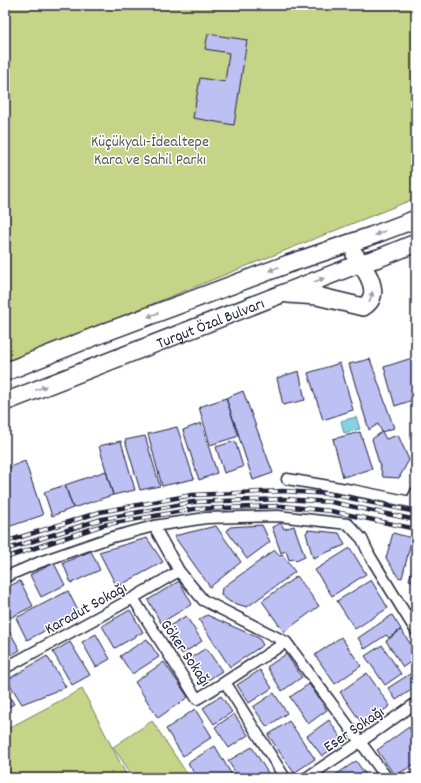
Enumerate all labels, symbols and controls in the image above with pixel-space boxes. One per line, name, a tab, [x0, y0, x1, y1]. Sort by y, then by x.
park label: Küçükyalı-İdealtepe Kara ve Sahil Parkı	[91, 131, 209, 172]
one-way arrow	[373, 230, 385, 236]
one-way arrow	[268, 266, 280, 272]
one-way arrow	[313, 276, 325, 282]
one-way arrow	[368, 290, 374, 302]
street label: Turgut Özal Bulvarı	[154, 293, 268, 356]
one-way arrow	[146, 312, 158, 318]
one-way arrow	[36, 385, 47, 391]
street label: Karadut Sokağı	[41, 577, 131, 641]
street label: Göker Sokağı	[154, 615, 216, 692]
street label: Eser Sokağı	[319, 701, 389, 759]

